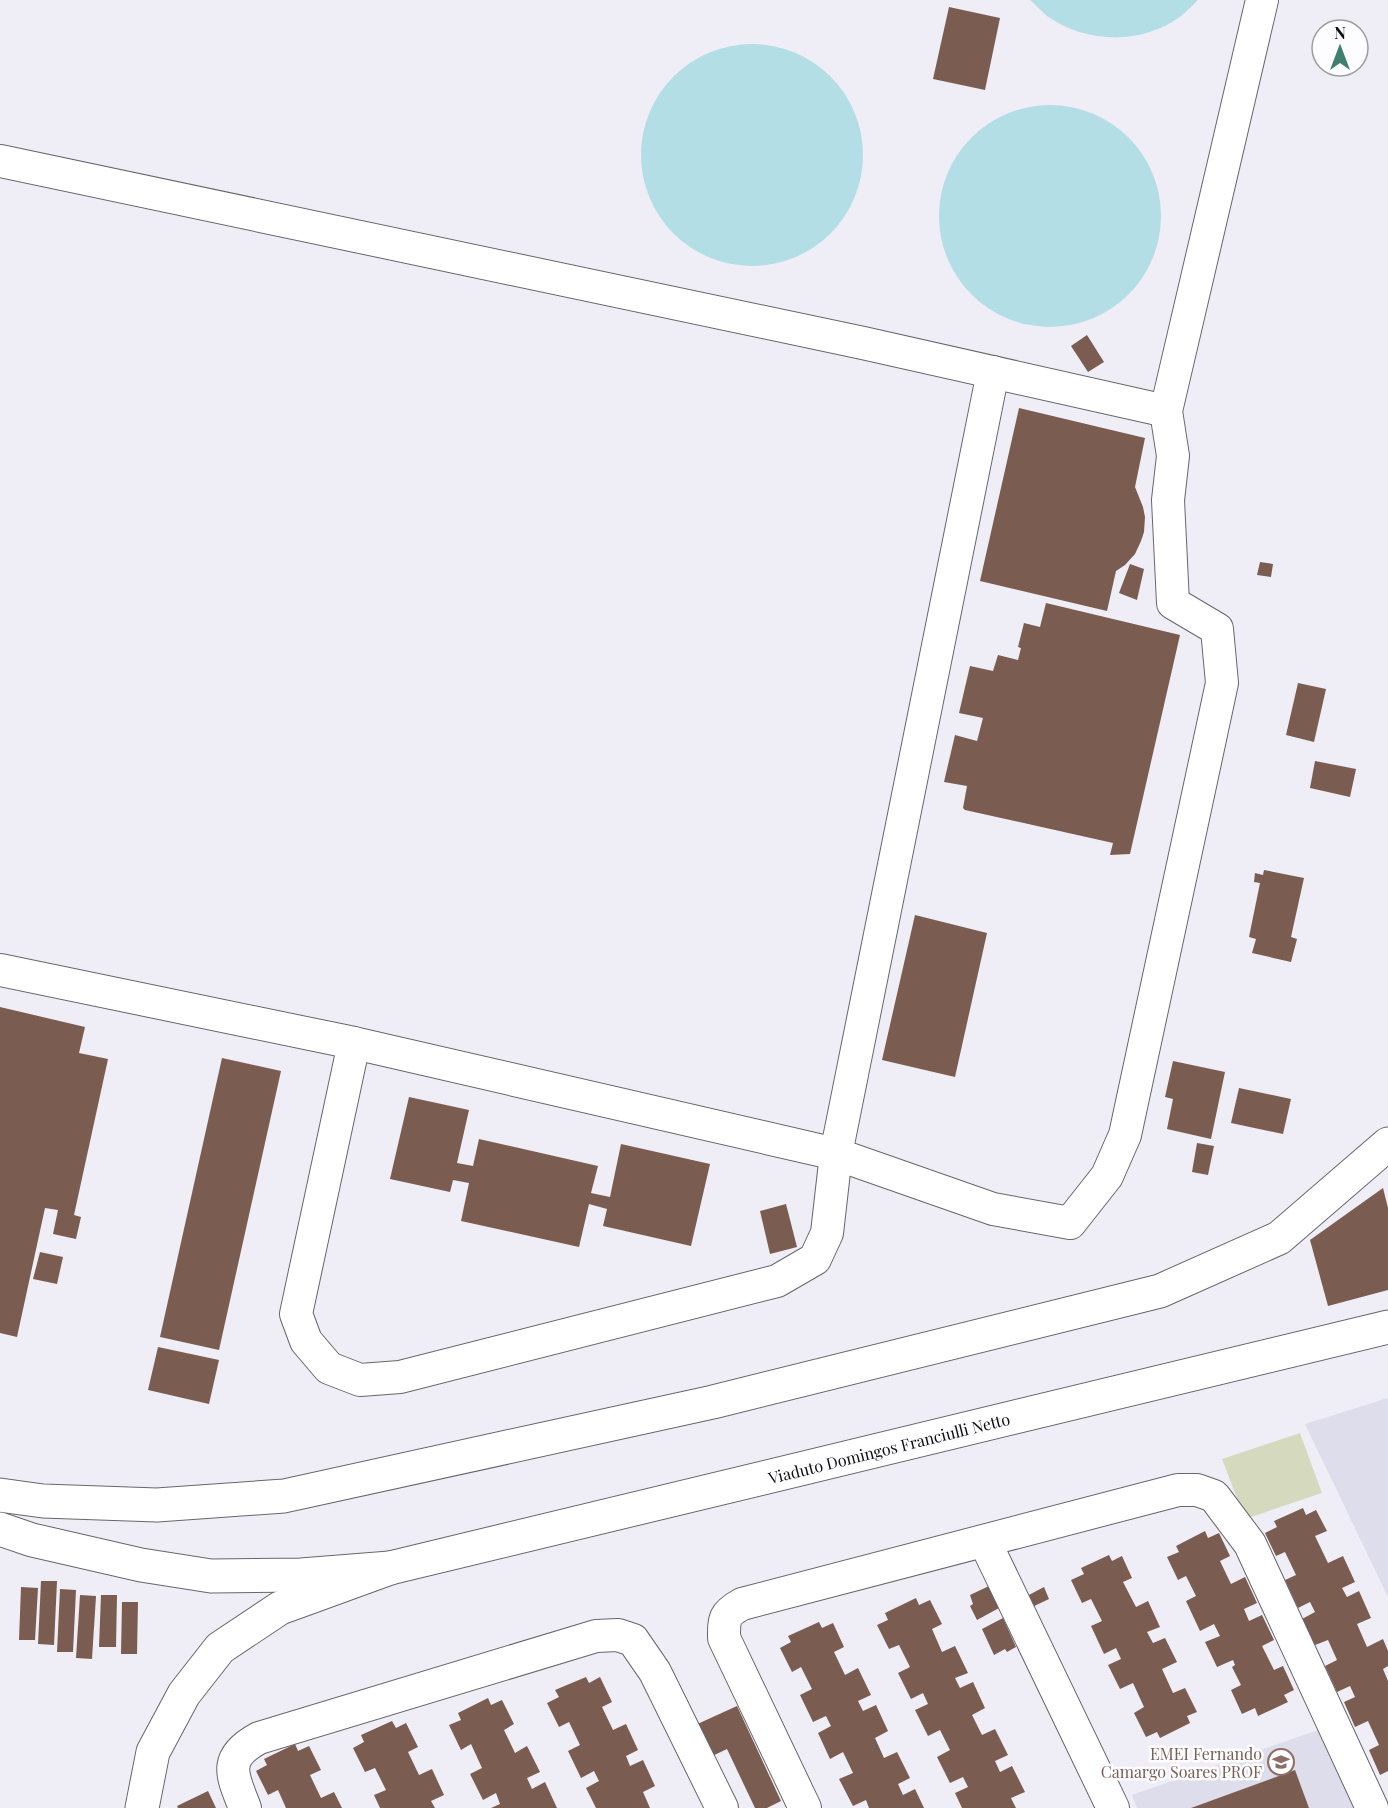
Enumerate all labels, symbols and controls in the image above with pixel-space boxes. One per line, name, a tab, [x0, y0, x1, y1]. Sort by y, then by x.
north arrow	[1310, 18, 1370, 78]
text: N	[1334, 22, 1346, 43]
street label: Viaduto Domingos Franciulli Netto	[765, 1408, 1012, 1488]
place label: EMEI Fernando Camargo Soares PROF	[1101, 1743, 1262, 1782]
school or university icon: EMEI Fernando Camargo Soares PROF	[1266, 1747, 1296, 1777]

